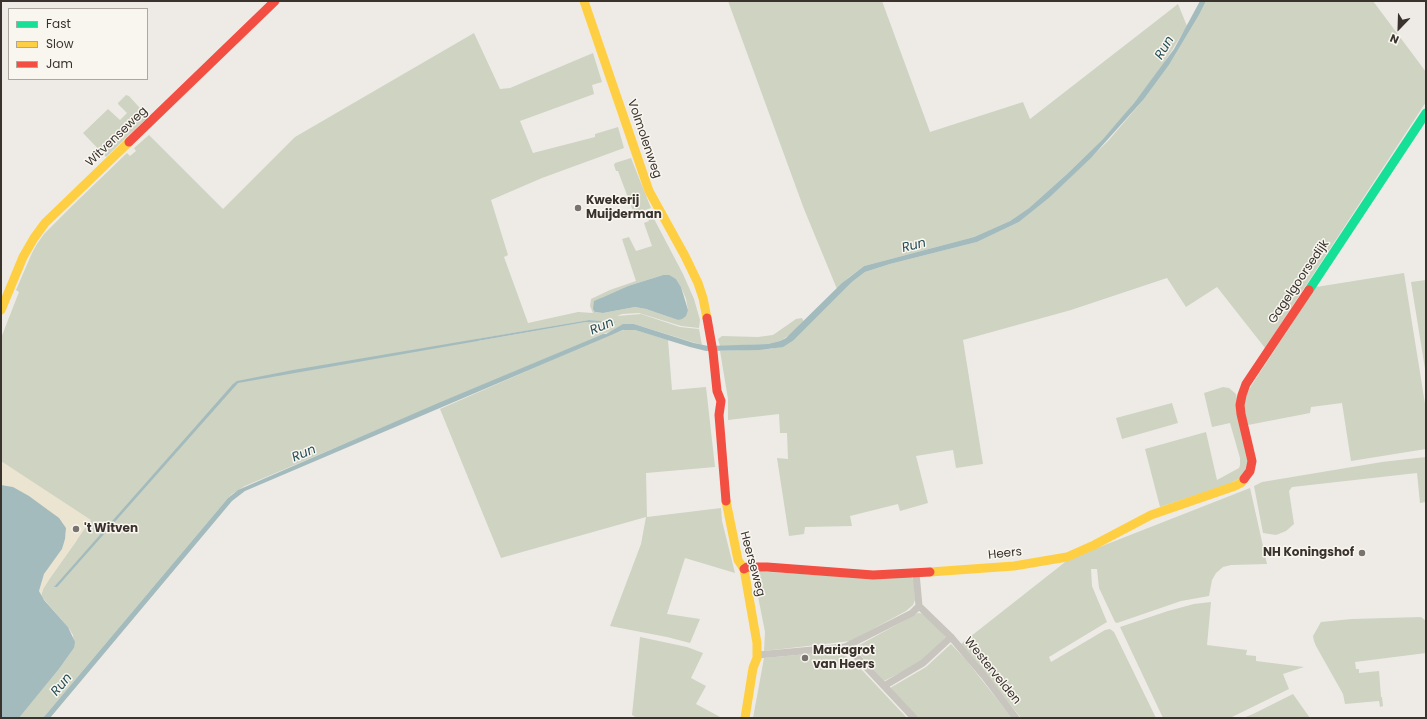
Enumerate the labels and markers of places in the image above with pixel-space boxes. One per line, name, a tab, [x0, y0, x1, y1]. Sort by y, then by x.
place label: Kwekerij Muijderman	[586, 194, 662, 222]
marker: Kwekerij Muijderman	[573, 203, 583, 213]
place label: 't Witven	[84, 522, 138, 536]
marker: 't Witven	[71, 524, 81, 534]
place label: NH Koningshof	[1263, 546, 1354, 560]
marker: NH Koningshof	[1357, 548, 1367, 558]
place label: Mariagrot van Heers	[813, 644, 875, 672]
marker: Mariagrot van Heers	[800, 653, 810, 663]

